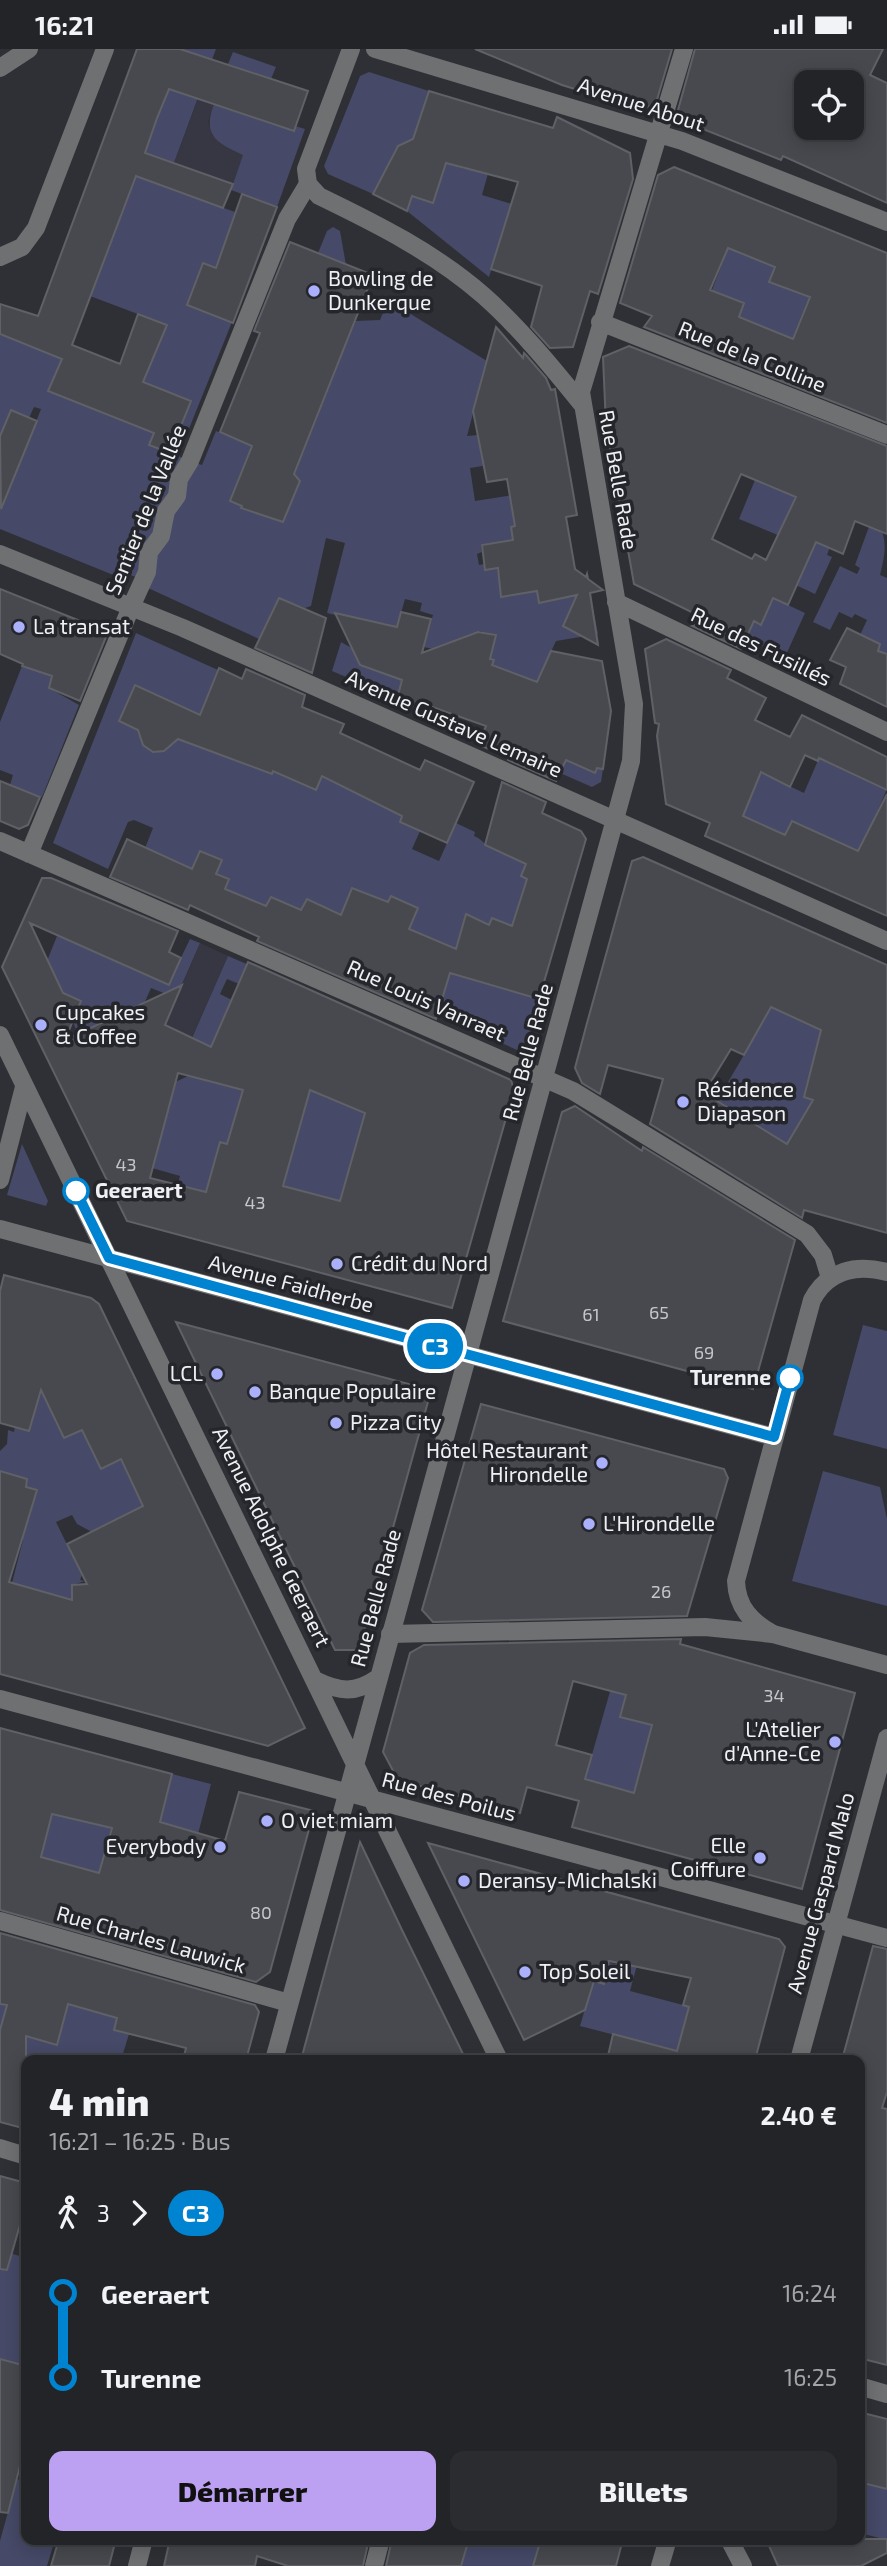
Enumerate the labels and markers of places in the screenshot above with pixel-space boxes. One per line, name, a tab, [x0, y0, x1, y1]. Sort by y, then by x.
place label: Bowling de Dunkerque	[328, 265, 434, 314]
marker: Bowling de Dunkerque	[306, 283, 322, 299]
place label: La transat	[33, 613, 130, 638]
marker: La transat	[11, 619, 27, 635]
place label: Cupcakes & Coffee	[55, 999, 145, 1048]
marker: Cupcakes & Coffee	[33, 1017, 49, 1033]
place label: Résidence Diapason	[697, 1076, 794, 1125]
marker: Résidence Diapason	[675, 1094, 691, 1110]
place label: Geeraert	[95, 1177, 183, 1202]
marker: Geeraert	[63, 1178, 89, 1204]
place label: Crédit du Nord	[351, 1250, 488, 1275]
marker: Crédit du Nord	[329, 1256, 345, 1272]
place label: LCL	[170, 1360, 203, 1385]
place label: Turenne	[690, 1364, 771, 1389]
marker: Turenne	[777, 1365, 803, 1391]
marker: LCL	[209, 1366, 225, 1382]
place label: Banque Populaire	[269, 1378, 436, 1403]
marker: Banque Populaire	[247, 1384, 263, 1400]
place label: Pizza City	[350, 1409, 442, 1434]
marker: Pizza City	[328, 1415, 344, 1431]
place label: Hôtel Restaurant Hirondelle	[426, 1437, 588, 1486]
marker: Hôtel Restaurant Hirondelle	[594, 1455, 610, 1471]
place label: L'Hirondelle	[603, 1510, 715, 1535]
marker: L'Hirondelle	[581, 1516, 597, 1532]
place label: L'Atelier d'Anne-Ce	[724, 1716, 822, 1765]
marker: L'Atelier d'Anne-Ce	[827, 1734, 843, 1750]
place label: O viet miam	[281, 1807, 393, 1832]
marker: O viet miam	[259, 1813, 275, 1829]
place label: Elle Coiffure	[671, 1832, 746, 1881]
place label: Everybody	[105, 1833, 206, 1858]
marker: Everybody	[212, 1839, 228, 1855]
marker: Elle Coiffure	[752, 1850, 768, 1866]
place label: Deransy-Michalski	[478, 1867, 657, 1892]
marker: Deransy-Michalski	[456, 1873, 472, 1889]
place label: Top Soleil	[539, 1958, 631, 1983]
marker: Top Soleil	[517, 1964, 533, 1980]

